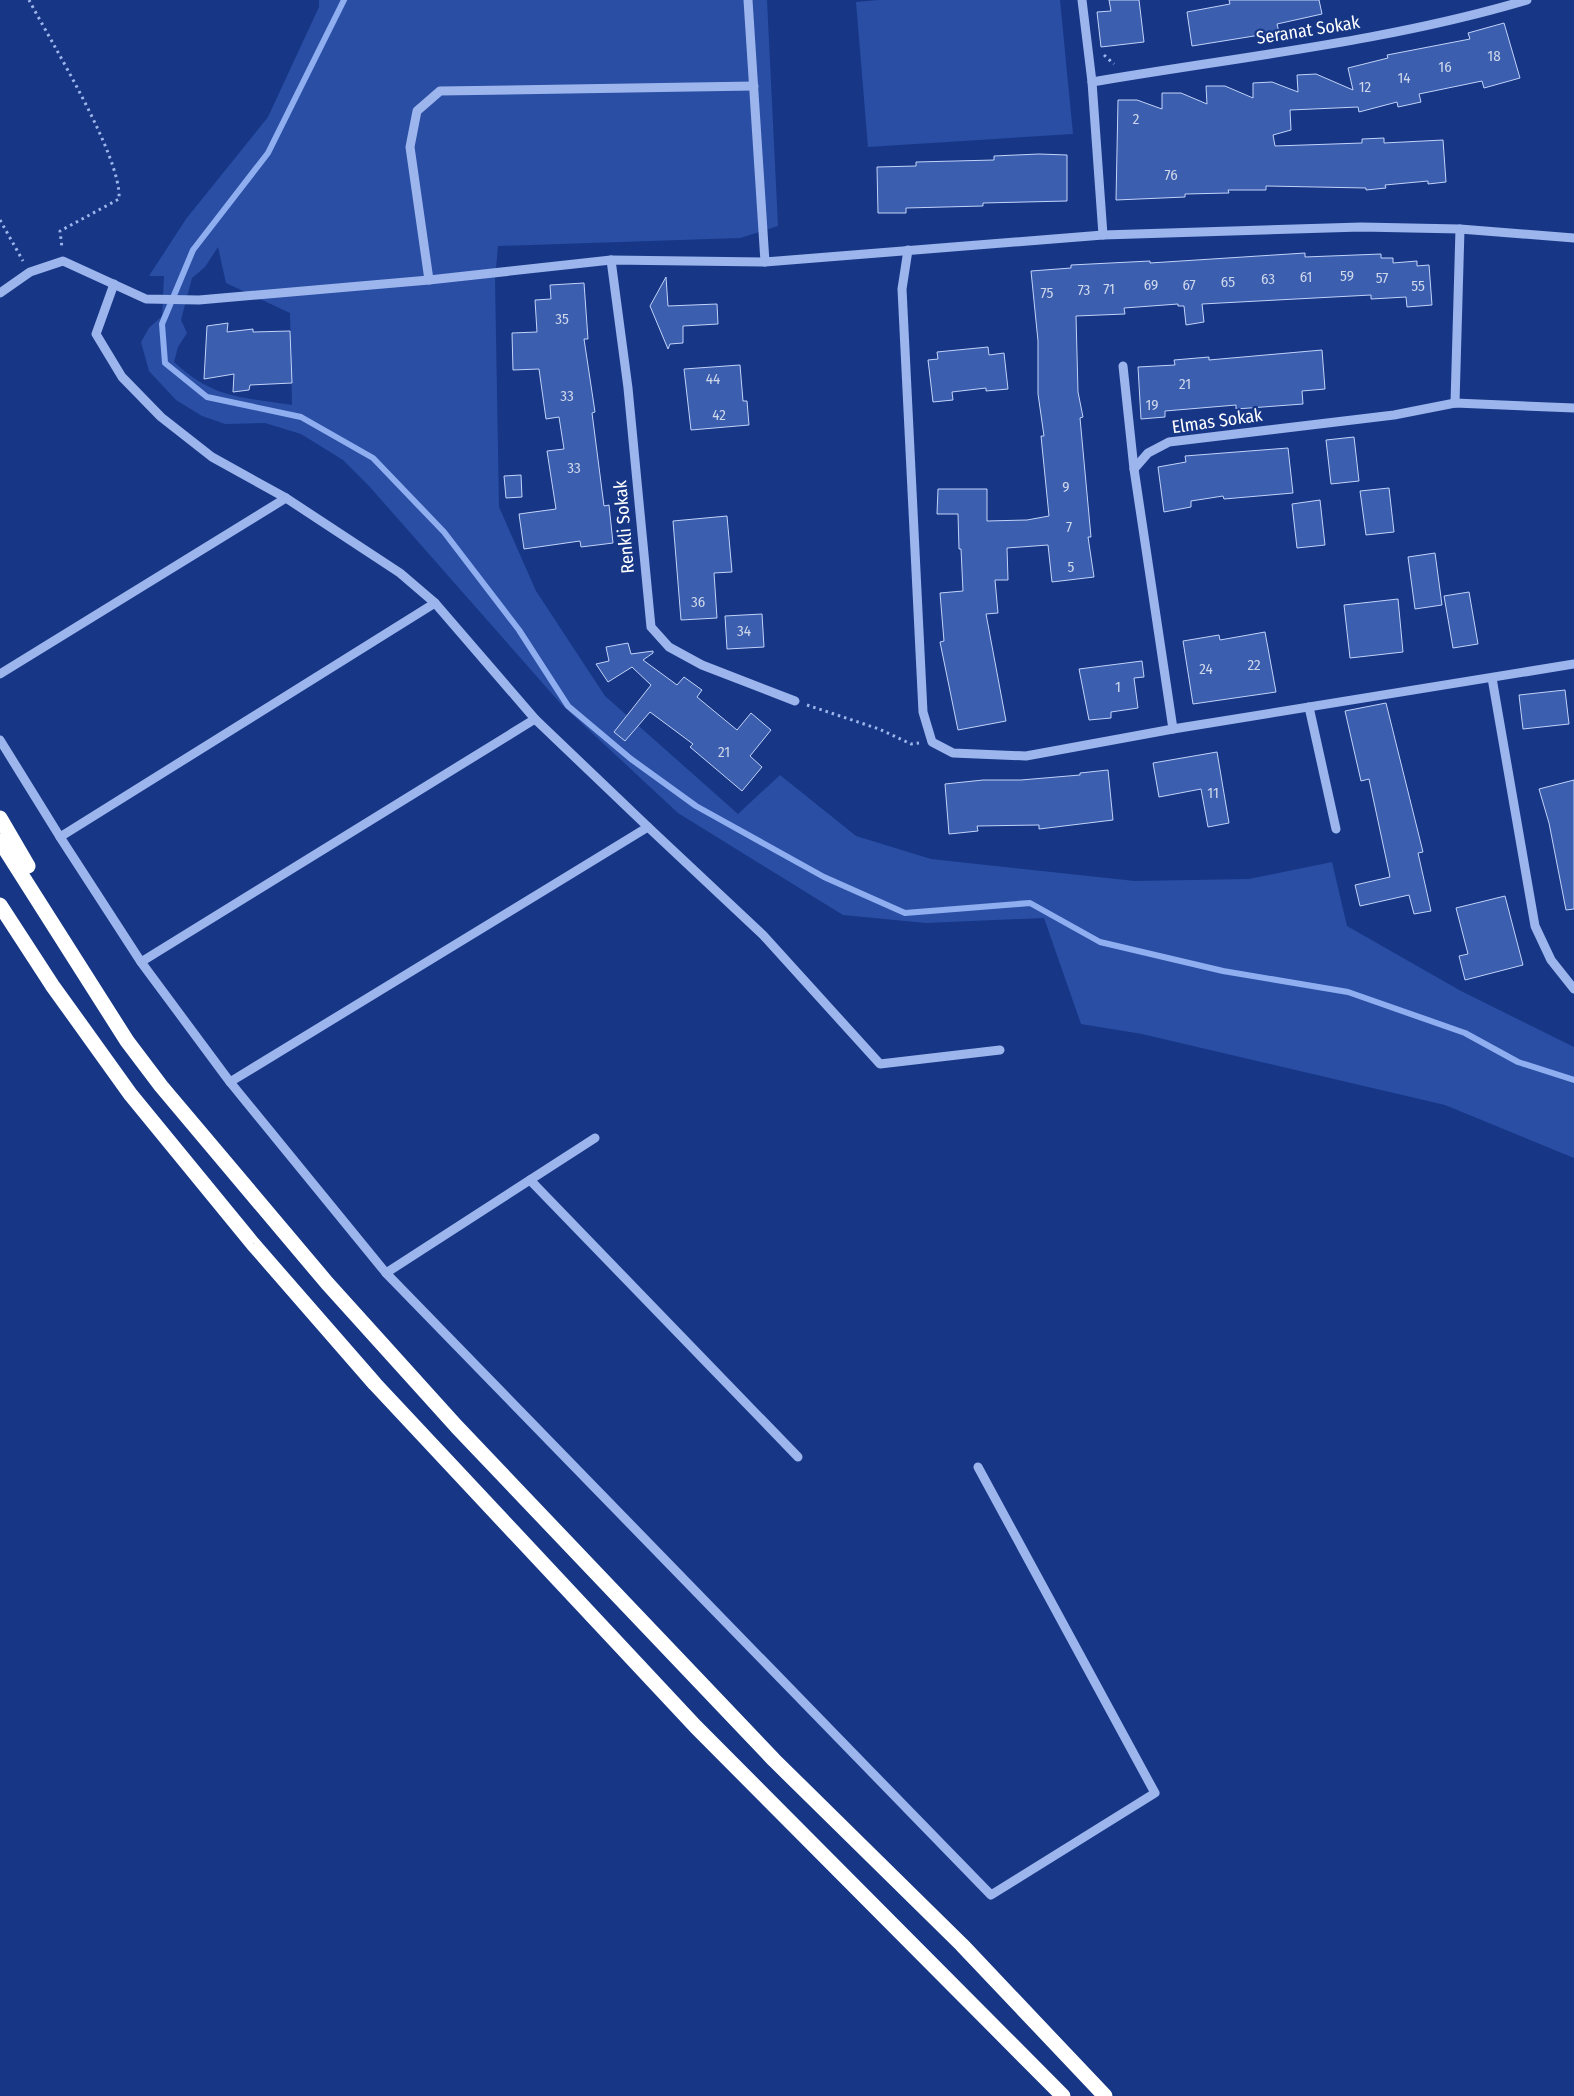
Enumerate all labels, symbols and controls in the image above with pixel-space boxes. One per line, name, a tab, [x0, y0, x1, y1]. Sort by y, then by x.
street label: Seranat Sokak	[1255, 11, 1362, 49]
house number: 18	[1487, 47, 1501, 65]
house number: 16	[1438, 58, 1452, 76]
house number: 14	[1397, 69, 1411, 87]
house number: 12	[1359, 78, 1372, 96]
house number: 2	[1133, 110, 1140, 128]
house number: 76	[1164, 166, 1178, 184]
house number: 59	[1340, 267, 1354, 285]
house number: 61	[1300, 268, 1312, 286]
house number: 57	[1376, 269, 1388, 287]
house number: 63	[1261, 270, 1275, 288]
house number: 65	[1221, 273, 1235, 291]
house number: 69	[1144, 276, 1158, 294]
house number: 67	[1182, 276, 1196, 294]
house number: 55	[1411, 277, 1425, 295]
house number: 71	[1103, 280, 1115, 298]
house number: 73	[1078, 281, 1091, 299]
house number: 75	[1041, 284, 1053, 302]
house number: 35	[555, 310, 569, 328]
house number: 44	[706, 370, 720, 388]
house number: 21	[1179, 375, 1191, 393]
house number: 33	[560, 387, 574, 405]
house number: 19	[1145, 396, 1159, 414]
street label: Elmas Sokak	[1170, 404, 1264, 438]
house number: 42	[712, 406, 726, 424]
house number: 33	[567, 459, 581, 477]
house number: 9	[1062, 478, 1070, 496]
street label: Renkli Sokak	[609, 479, 639, 575]
house number: 7	[1066, 518, 1072, 536]
house number: 5	[1068, 558, 1075, 576]
house number: 36	[691, 593, 705, 611]
house number: 34	[737, 622, 751, 640]
house number: 22	[1247, 656, 1261, 674]
house number: 24	[1199, 660, 1213, 678]
house number: 1	[1115, 678, 1121, 696]
house number: 21	[718, 743, 730, 761]
house number: 11	[1207, 784, 1219, 802]

